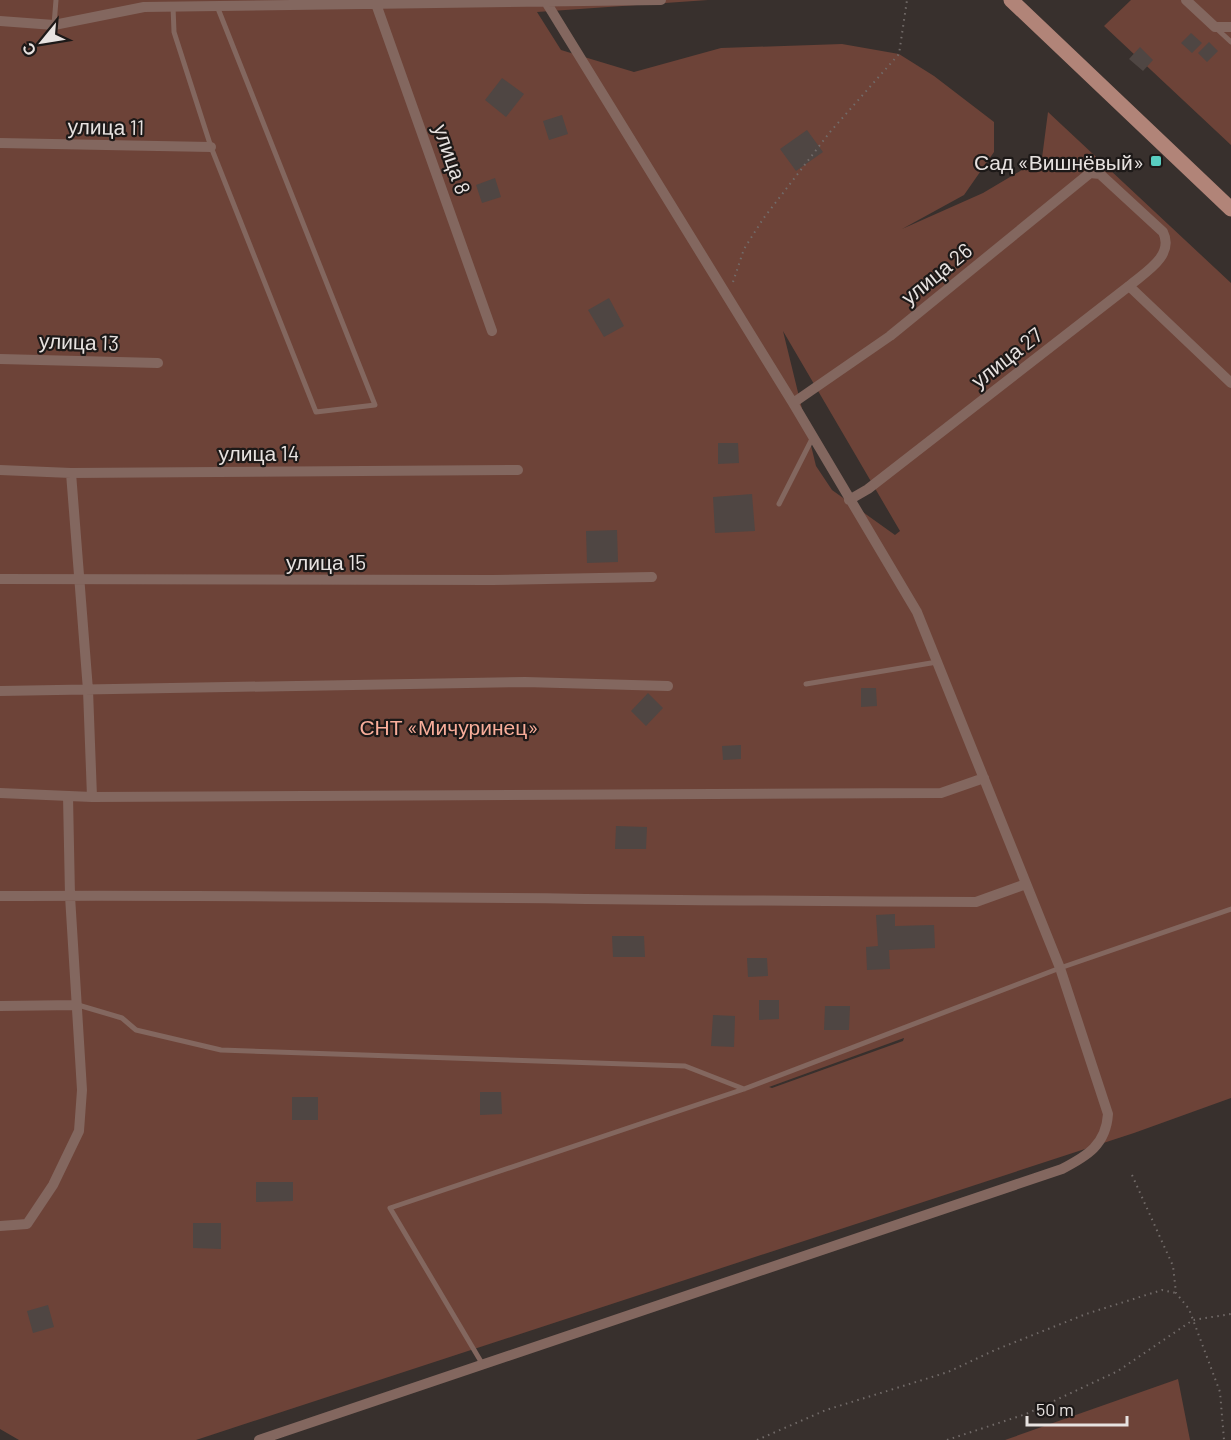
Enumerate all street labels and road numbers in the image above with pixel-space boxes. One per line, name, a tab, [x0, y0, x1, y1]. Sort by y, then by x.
street label: улица 11	[67, 113, 145, 139]
street label: улица 8	[429, 120, 477, 198]
street label: улица 26	[895, 237, 977, 309]
street label: улица 27	[966, 322, 1046, 392]
street label: улица 13	[39, 327, 119, 355]
street label: улица 14	[219, 440, 299, 465]
street label: улица 15	[286, 549, 366, 574]

